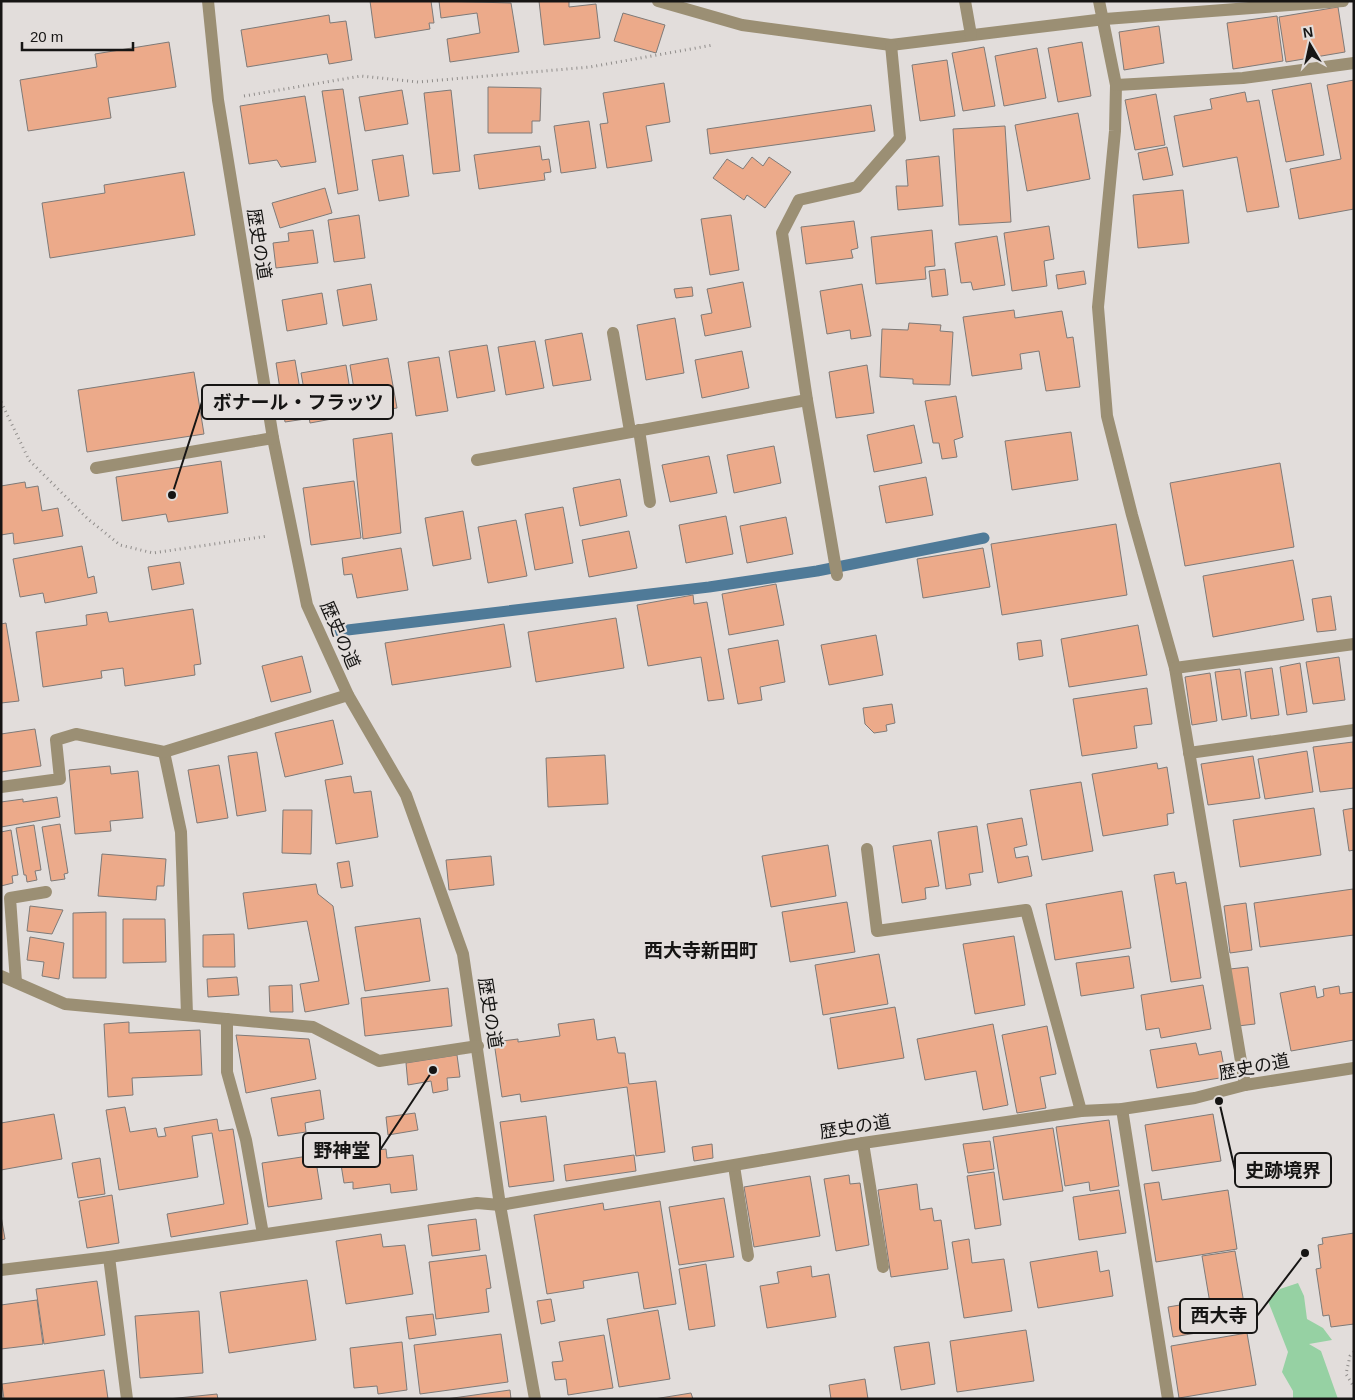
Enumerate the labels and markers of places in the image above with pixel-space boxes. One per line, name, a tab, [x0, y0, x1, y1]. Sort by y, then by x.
callout: ボナール・フラッツ	[202, 385, 393, 419]
callout: 野神堂	[303, 1133, 380, 1167]
callout: 史跡境界	[1235, 1153, 1331, 1187]
callout: 西大寺	[1180, 1299, 1257, 1333]

